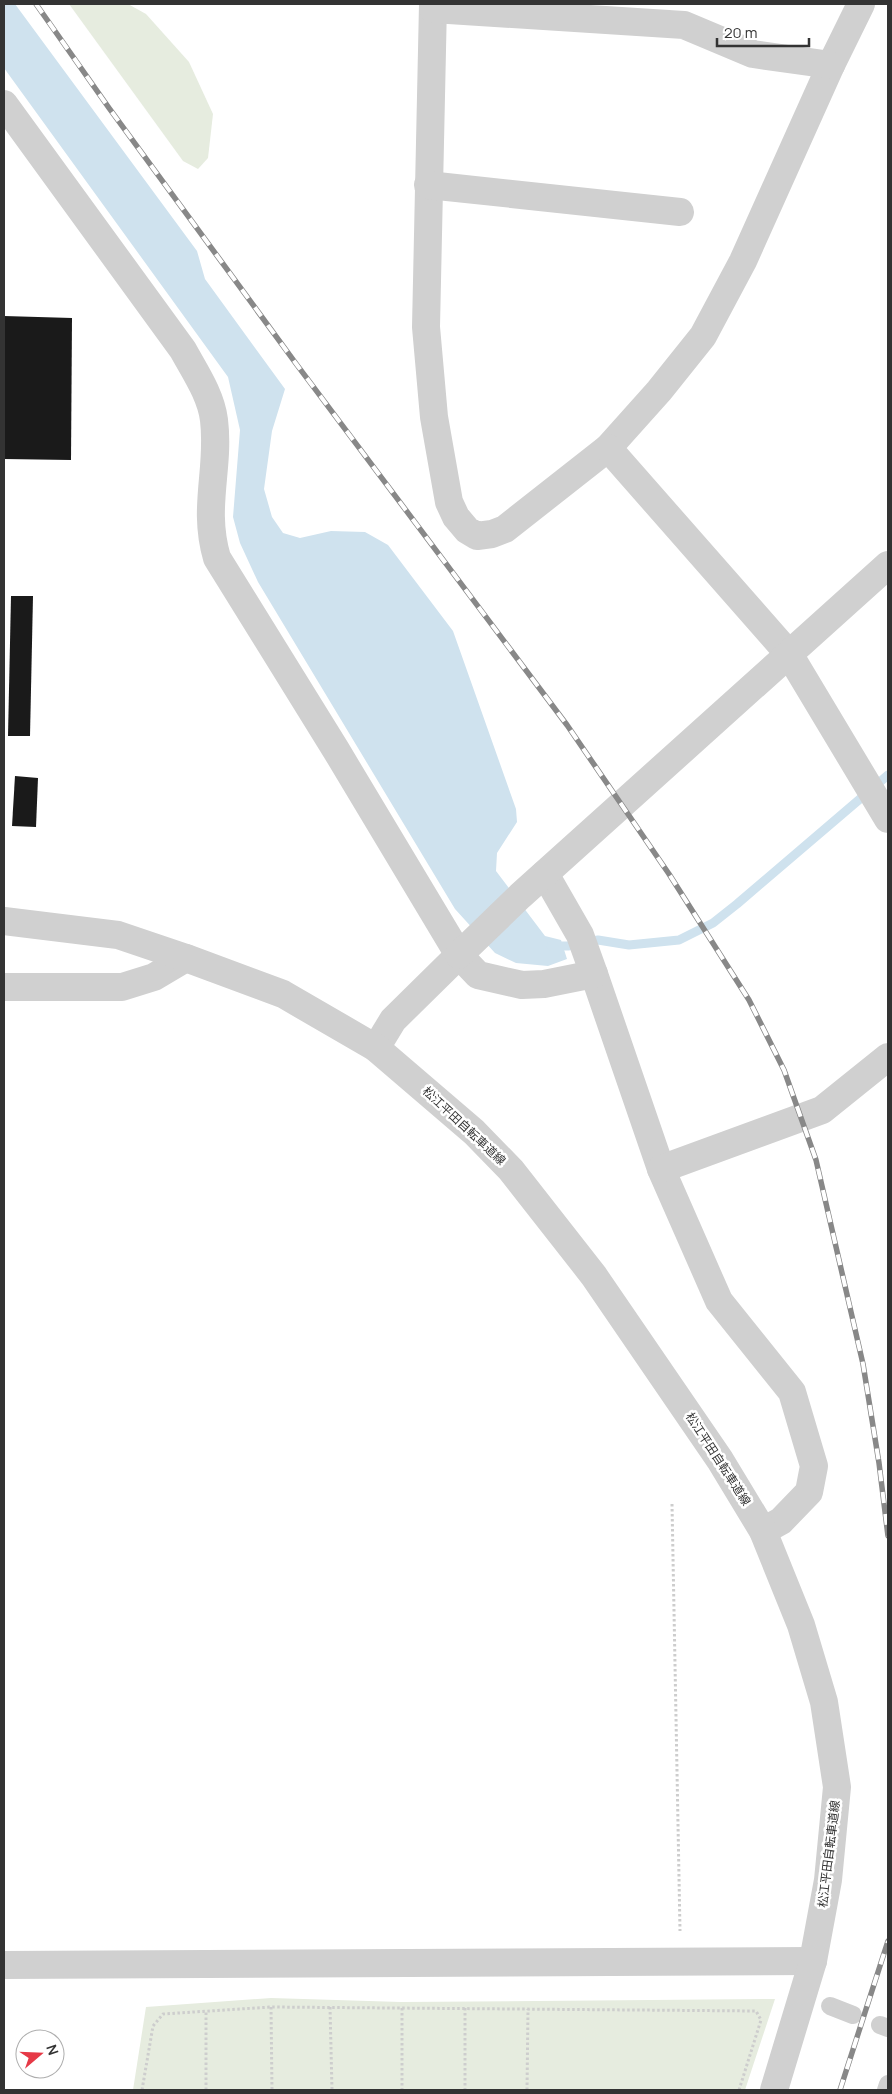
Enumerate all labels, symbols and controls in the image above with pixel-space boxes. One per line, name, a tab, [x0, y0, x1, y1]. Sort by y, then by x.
scale bar	[717, 15, 810, 47]
text: 20 m	[724, 22, 757, 43]
street label: 松江平田自転車道線	[419, 1083, 510, 1169]
street label: 松江平田自転車道線	[682, 1409, 755, 1509]
street label: 松江平田自転車道線	[813, 1799, 844, 1909]
north arrow	[15, 2029, 65, 2079]
text: N	[42, 2042, 63, 2057]

